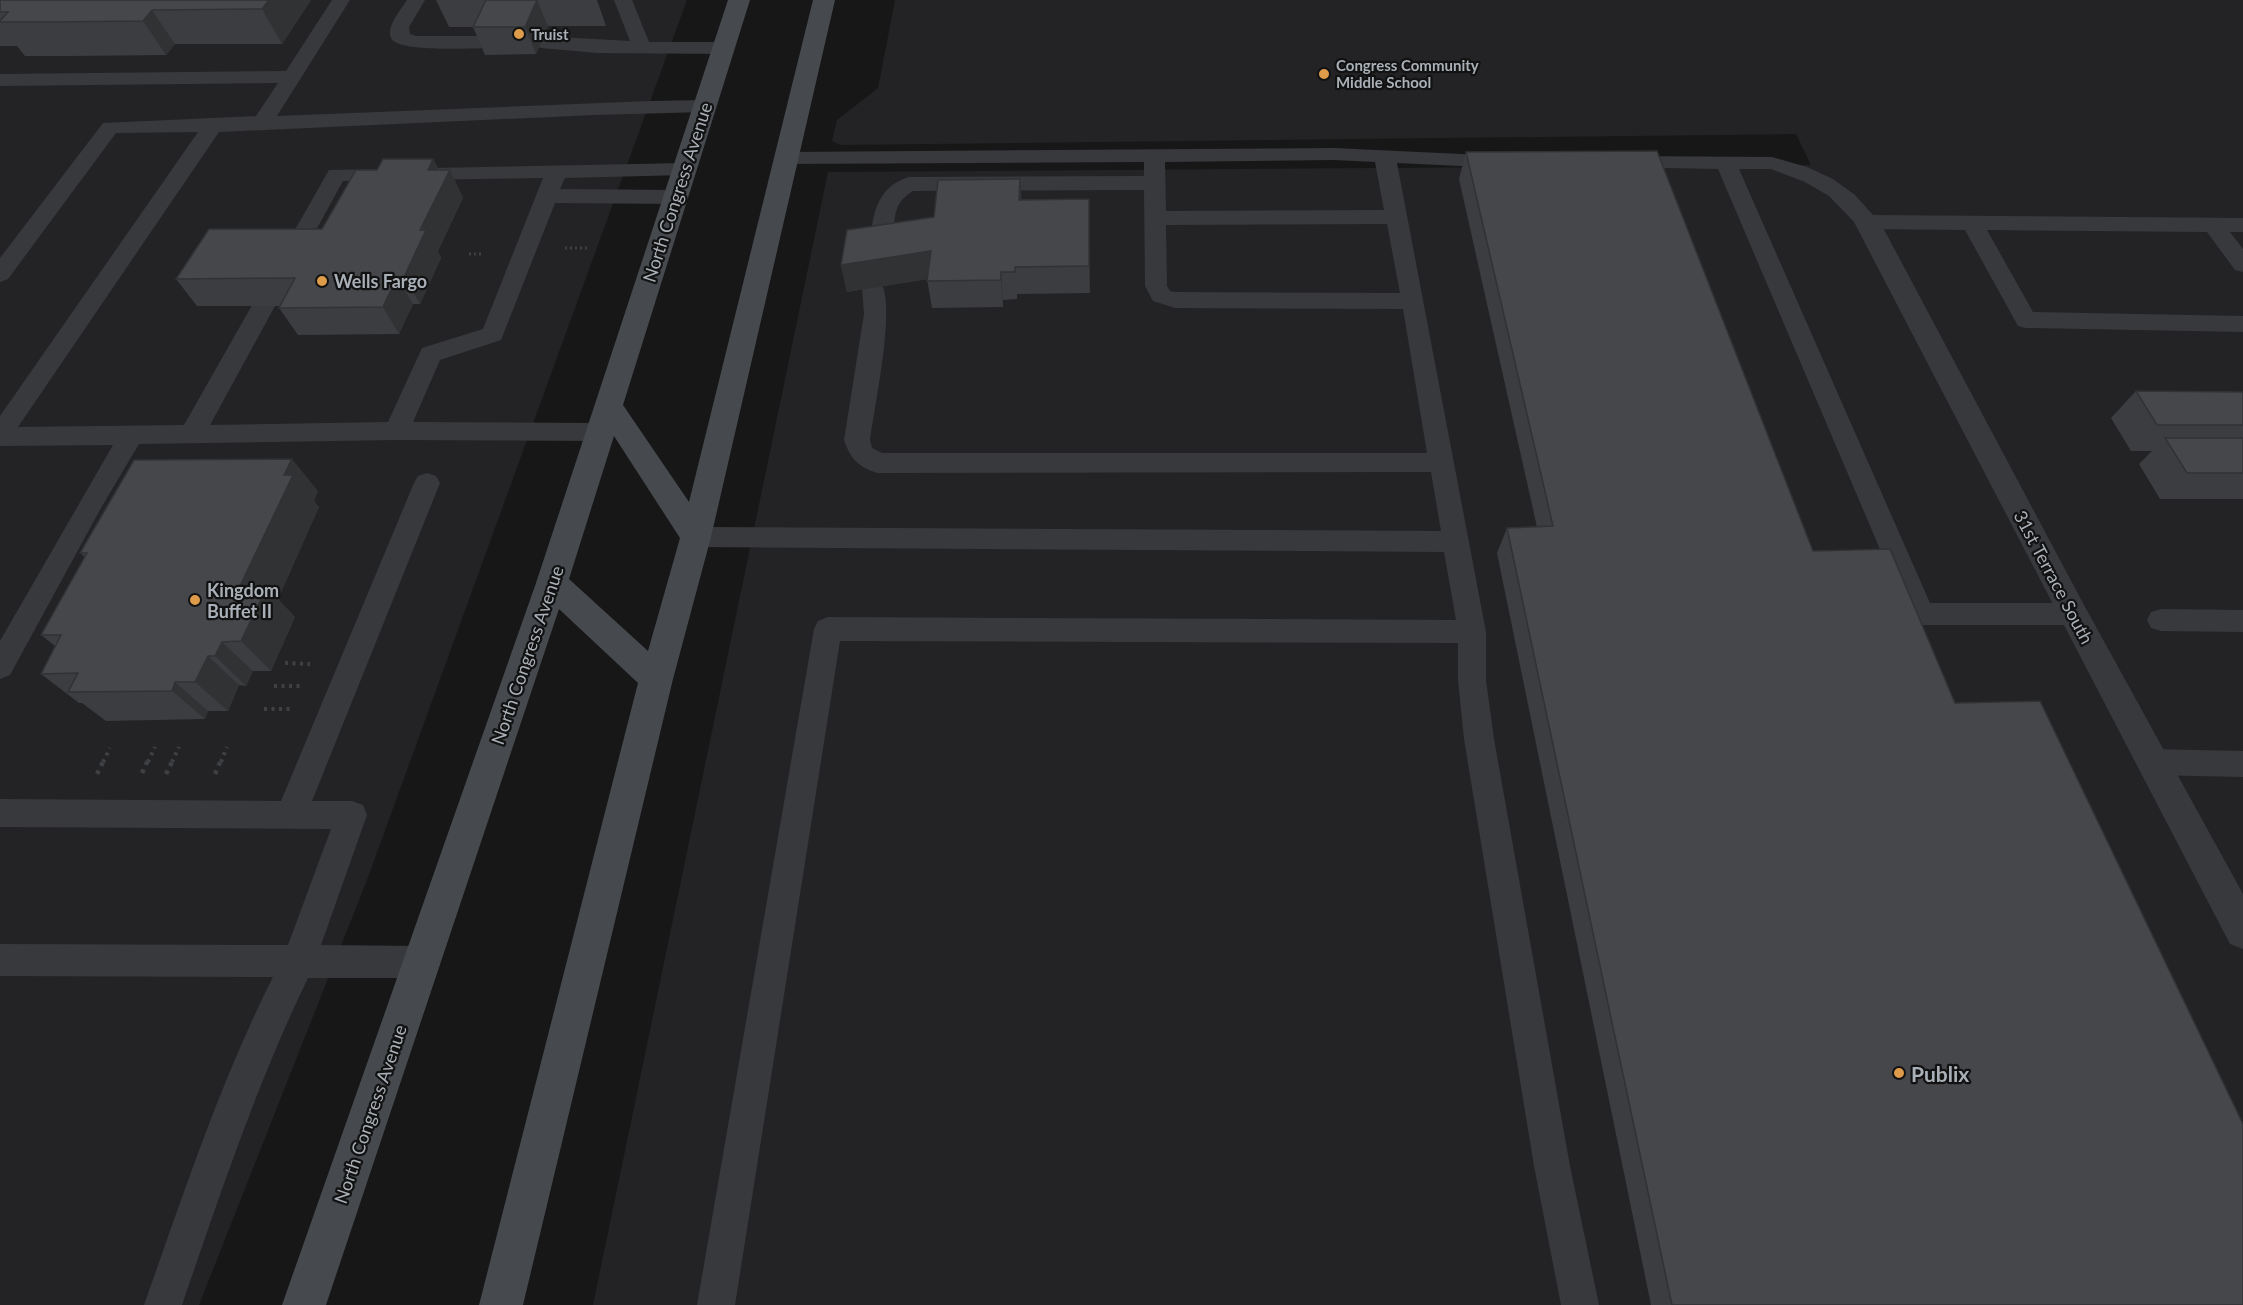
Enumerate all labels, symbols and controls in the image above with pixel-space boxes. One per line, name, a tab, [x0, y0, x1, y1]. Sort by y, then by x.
place label: Truist	[531, 25, 569, 43]
marker: Truist	[512, 27, 526, 41]
place label: Congress Community Middle School	[1336, 56, 1479, 91]
marker: Congress Community Middle School	[1317, 67, 1331, 81]
street label: North Congress Avenue	[638, 99, 716, 285]
place label: Wells Fargo	[334, 270, 427, 292]
marker: Wells Fargo	[315, 274, 329, 288]
street label: 31st Terrace South	[2010, 506, 2098, 648]
street label: North Congress Avenue	[486, 563, 568, 747]
place label: Kingdom Buffet II	[207, 579, 279, 622]
marker: Kingdom Buffet II	[188, 593, 202, 607]
street label: North Congress Avenue	[329, 1022, 411, 1206]
place label: Publix	[1911, 1061, 1969, 1086]
marker: Publix	[1892, 1066, 1906, 1080]

